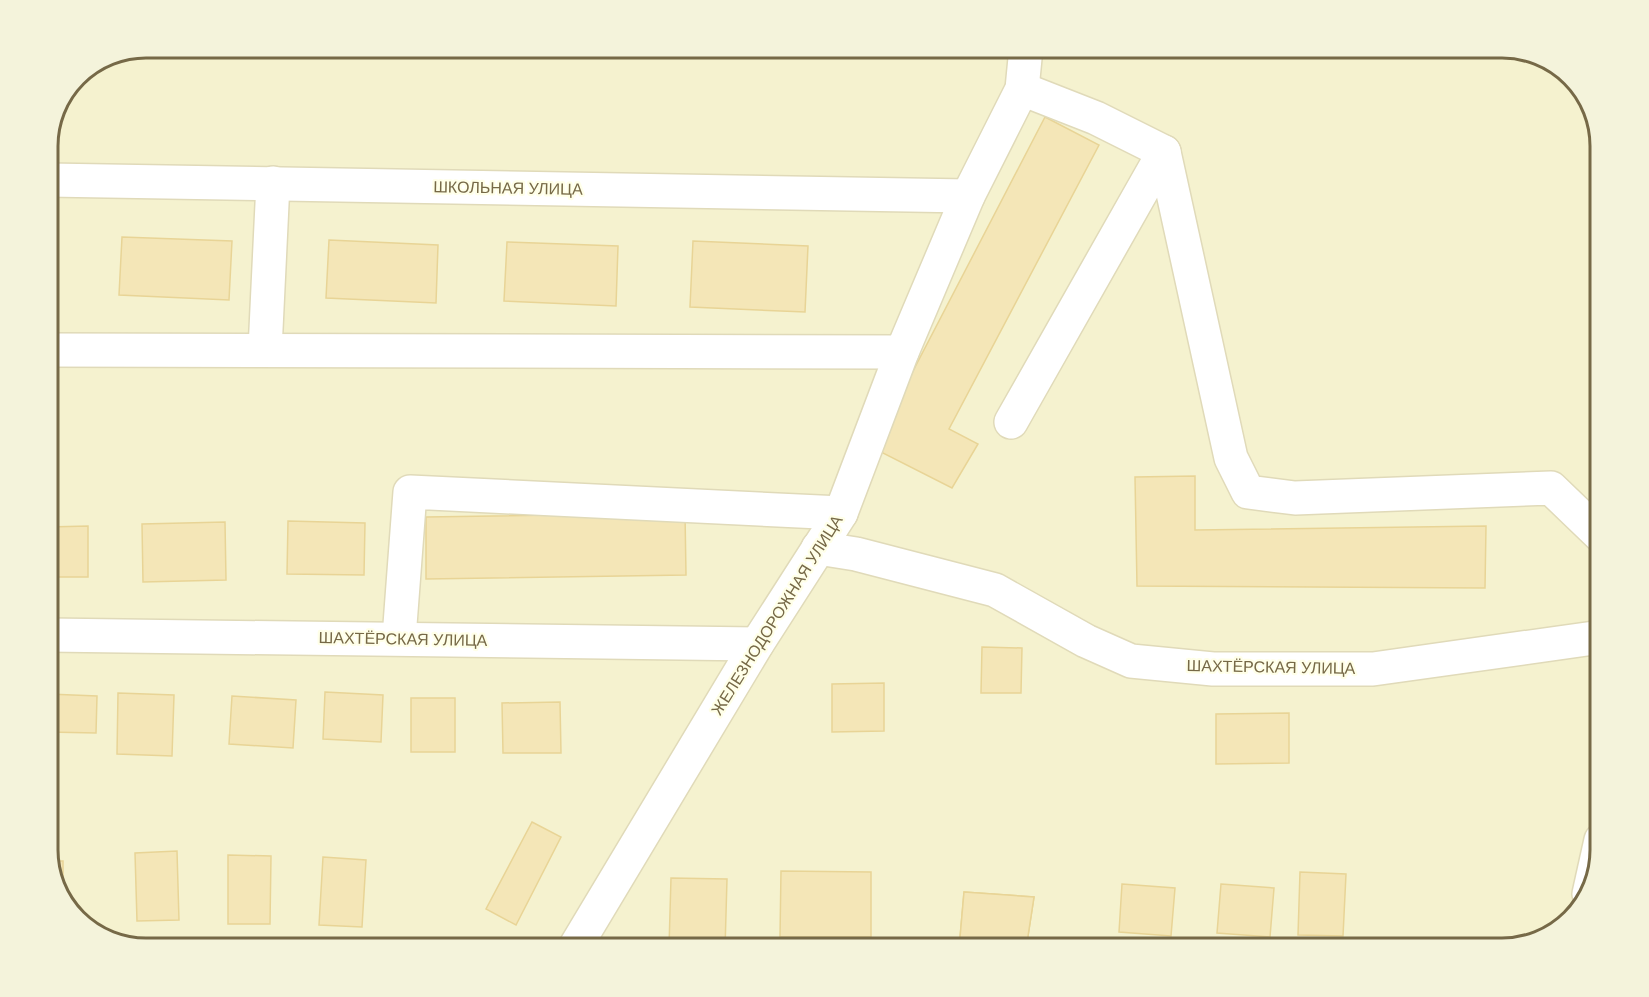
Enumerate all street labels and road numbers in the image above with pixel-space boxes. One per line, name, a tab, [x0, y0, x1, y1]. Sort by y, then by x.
street label: ШКОЛЬНАЯ УЛИЦА	[433, 178, 583, 198]
street label: ЖЕЛЕЗНОДОРОЖНАЯ УЛИЦА	[708, 512, 846, 718]
street label: ШАХТЁРСКАЯ УЛИЦА	[319, 629, 488, 649]
street label: ШАХТЁРСКАЯ УЛИЦА	[1187, 657, 1356, 677]

